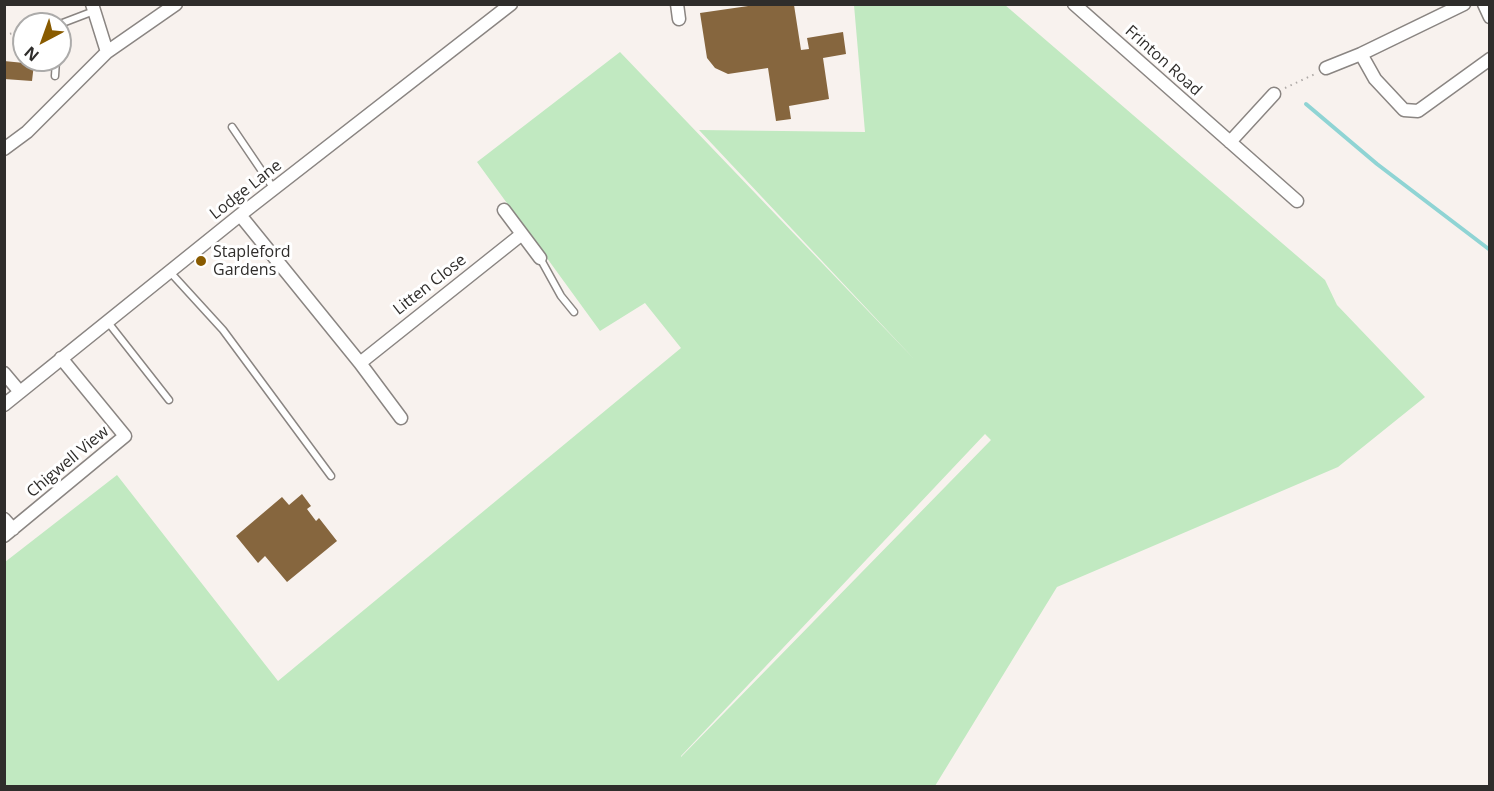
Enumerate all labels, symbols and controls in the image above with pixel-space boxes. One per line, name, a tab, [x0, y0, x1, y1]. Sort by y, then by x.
north arrow	[12, 12, 72, 72]
street label: Frinton Road	[1121, 22, 1205, 100]
text: N	[19, 42, 44, 67]
street label: Lodge Lane	[206, 156, 286, 224]
place label: Stapleford Gardens	[213, 242, 291, 280]
street label: Litten Close	[390, 251, 470, 319]
marker: Stapleford Gardens	[194, 254, 208, 268]
street label: Chigwell View	[23, 422, 113, 502]

